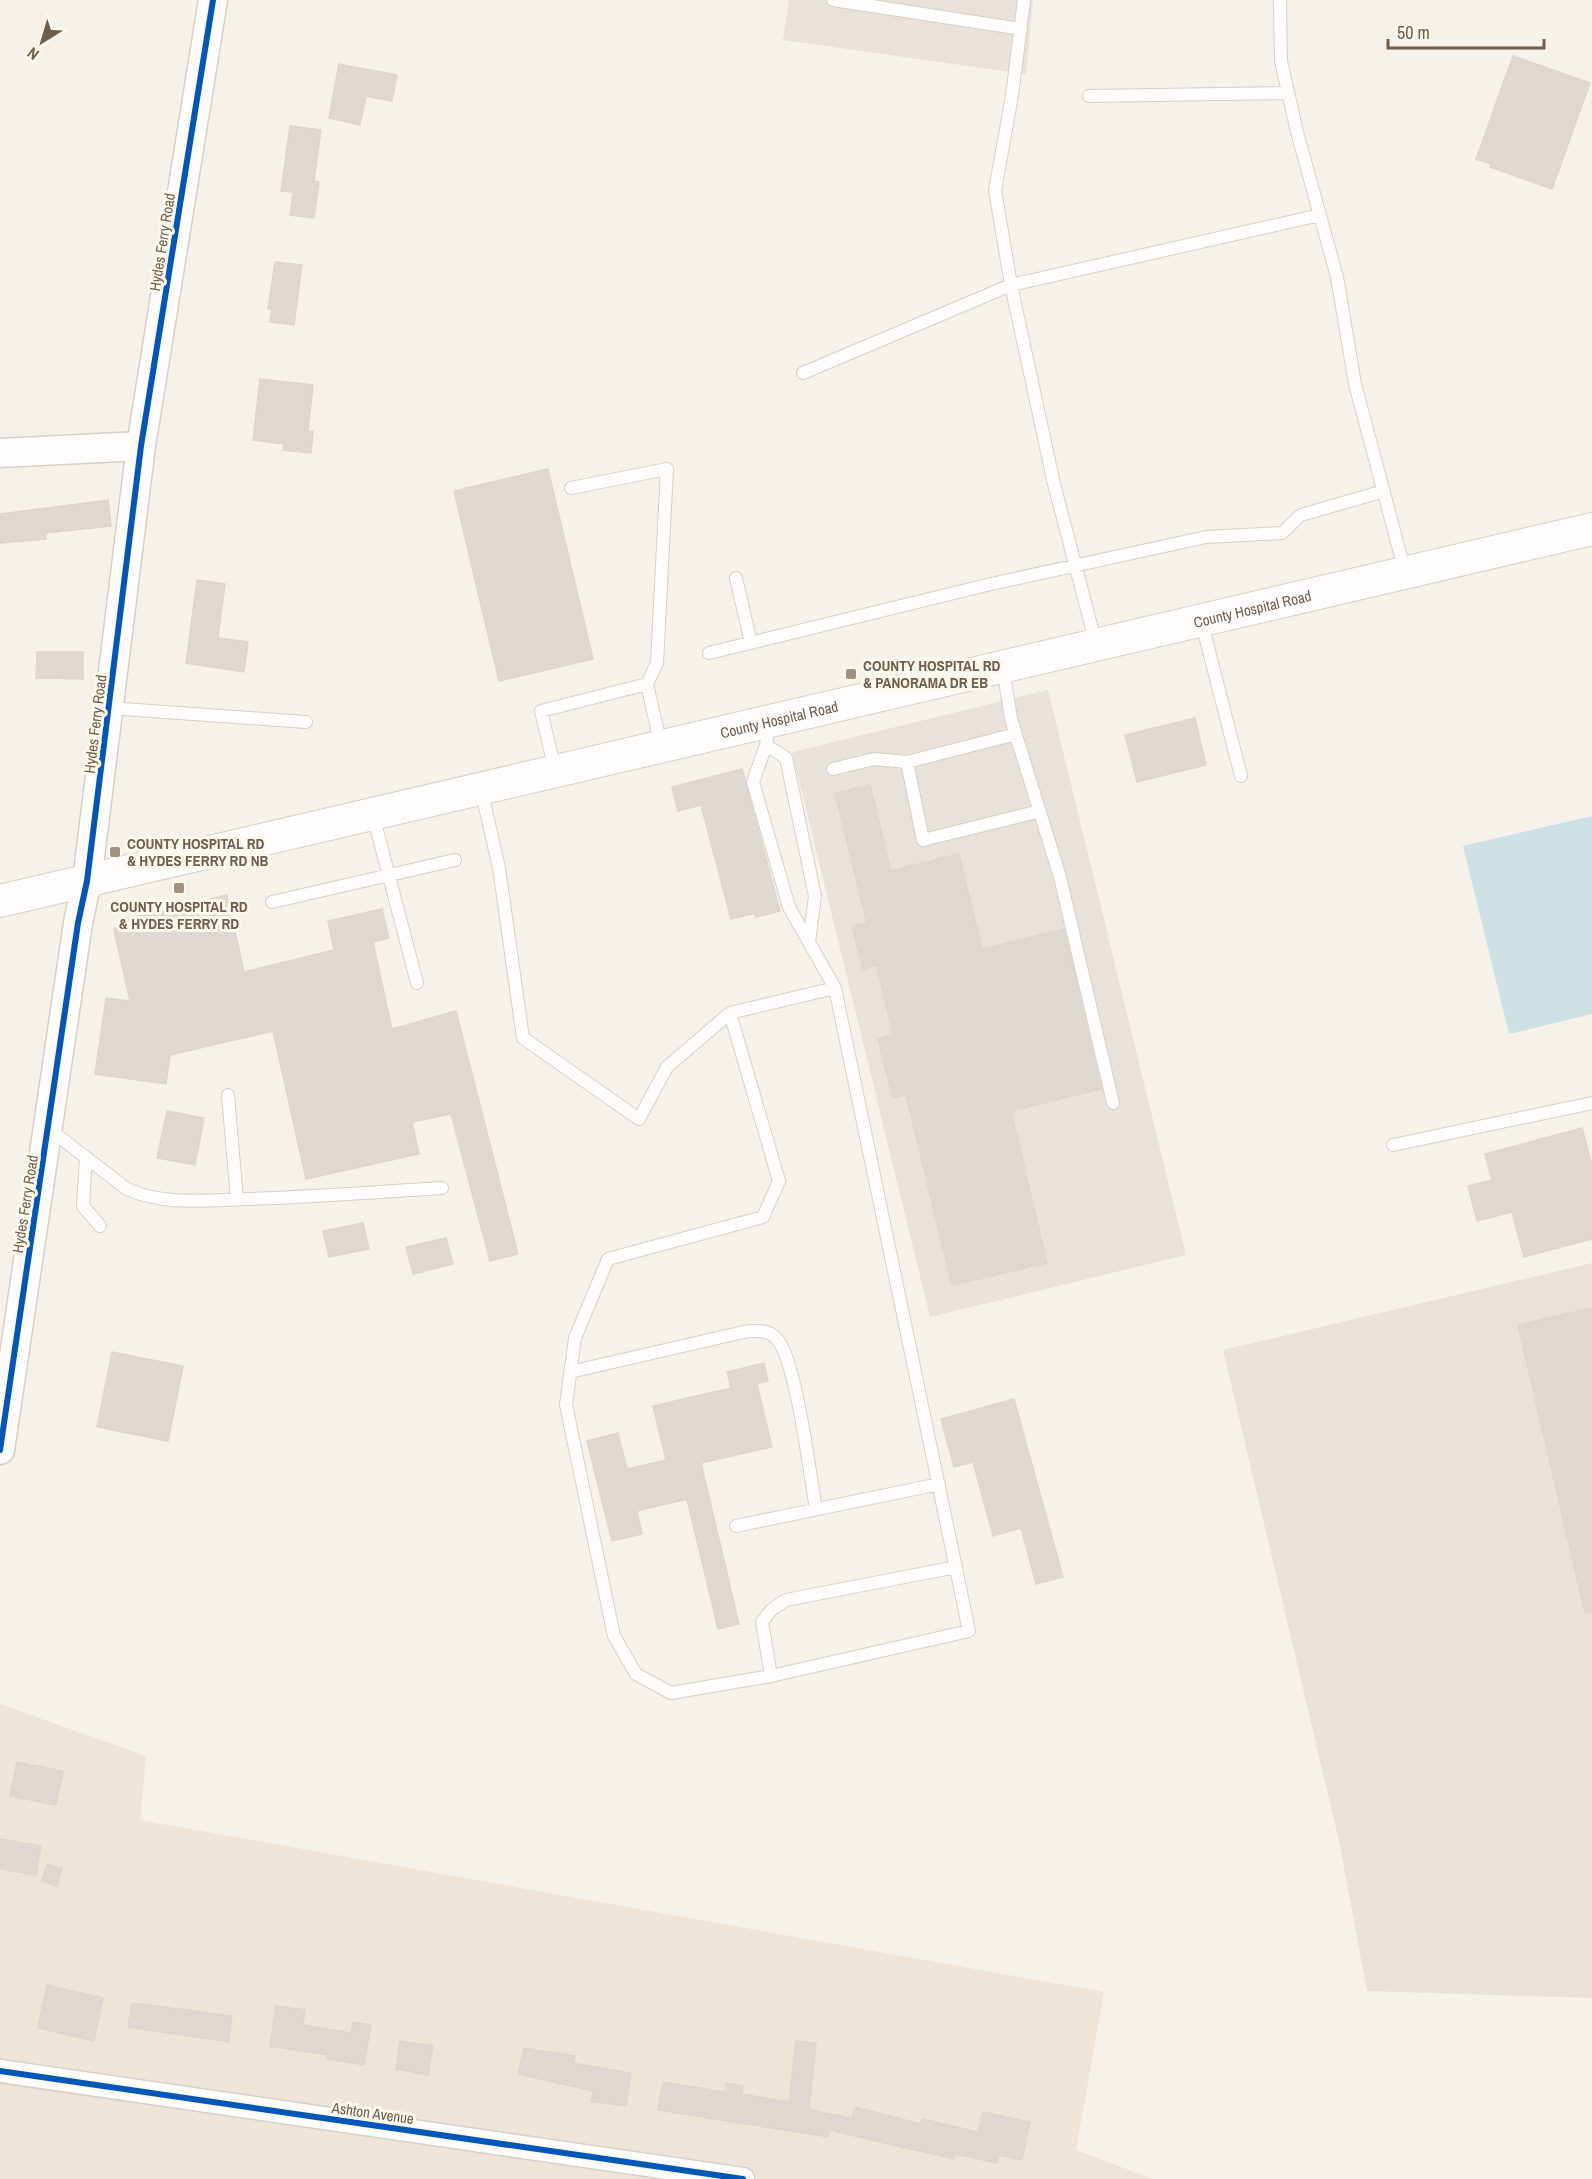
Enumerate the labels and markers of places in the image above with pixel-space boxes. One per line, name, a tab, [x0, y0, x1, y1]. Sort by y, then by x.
place label: COUNTY HOSPITAL RD & PANORAMA DR EB	[863, 655, 1001, 693]
marker: COUNTY HOSPITAL RD & PANORAMA DR EB	[844, 667, 858, 681]
place label: COUNTY HOSPITAL RD & HYDES FERRY RD NB	[127, 833, 269, 871]
marker: COUNTY HOSPITAL RD & HYDES FERRY RD NB	[108, 845, 122, 859]
marker: COUNTY HOSPITAL RD & HYDES FERRY RD	[172, 881, 186, 895]
place label: COUNTY HOSPITAL RD & HYDES FERRY RD	[110, 896, 248, 934]

